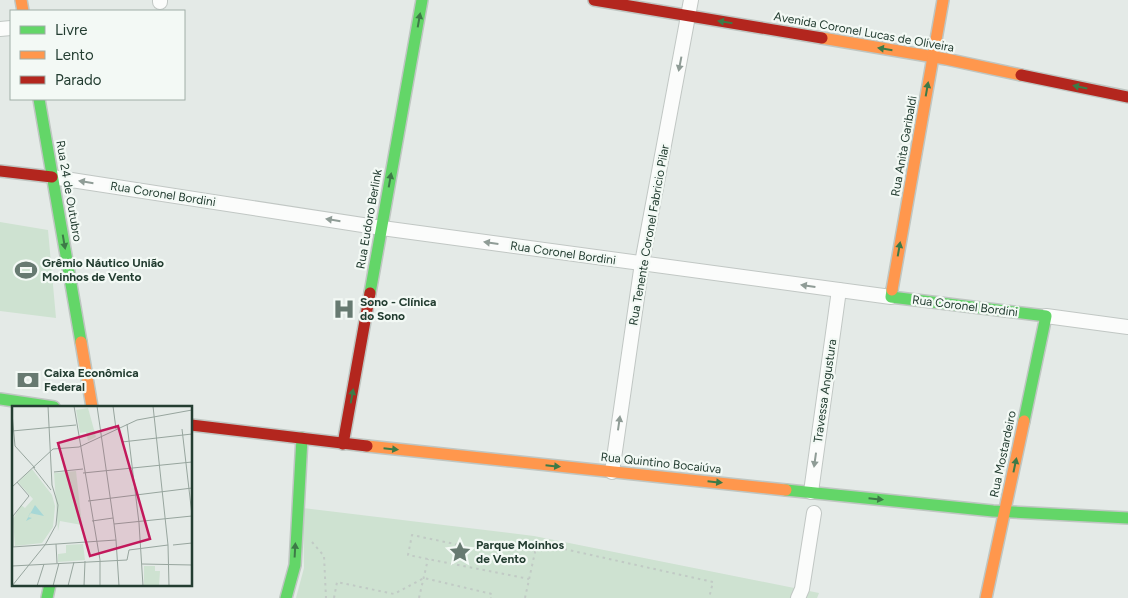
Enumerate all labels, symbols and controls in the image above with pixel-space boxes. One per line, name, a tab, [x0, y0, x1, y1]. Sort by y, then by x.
street label: Avenida Coronel Lucas de Oliveira	[773, 9, 955, 55]
legend	[10, 10, 185, 100]
one-way arrow	[415, 11, 423, 27]
one-way arrow	[716, 18, 732, 26]
text: Livre	[55, 21, 87, 39]
one-way arrow	[877, 44, 893, 52]
text: Lento	[55, 46, 94, 64]
one-way arrow	[675, 56, 683, 72]
text: Parado	[55, 71, 102, 89]
one-way arrow	[924, 81, 932, 97]
one-way arrow	[1072, 83, 1088, 91]
street label: Rua Anita Garibaldi	[888, 94, 920, 198]
street label: Rua 24 de Outubro	[53, 139, 85, 243]
street label: Rua Tenente Coronel Fabricio Pilar	[626, 143, 672, 327]
street label: Rua Eudoro Berlink	[353, 168, 385, 270]
one-way arrow	[387, 171, 395, 187]
one-way arrow	[78, 178, 94, 186]
street label: Rua Coronel Bordini	[109, 179, 217, 209]
one-way arrow	[325, 216, 341, 224]
one-way arrow	[60, 234, 68, 250]
one-way arrow	[483, 238, 499, 246]
street label: Rua Coronel Bordini	[509, 239, 617, 267]
one-way arrow	[896, 241, 904, 257]
place label: Grêmio Náutico União Moinhos de Vento	[42, 256, 164, 284]
sports icon: Grêmio Náutico União Moinhos de Vento	[13, 257, 39, 283]
one-way arrow	[800, 282, 816, 290]
street label: Rua Coronel Bordini	[911, 293, 1019, 319]
place label: Sono - Clínica do Sono	[360, 295, 436, 323]
hospital icon: Sono - Clínica do Sono	[331, 296, 357, 322]
street label: Travessa Angustura	[811, 338, 839, 444]
place label: Caixa Econômica Federal	[44, 366, 139, 394]
bank icon: Caixa Econômica Federal	[15, 367, 41, 393]
one-way arrow	[348, 387, 356, 403]
inset map	[12, 406, 192, 586]
street label: Rua Mostardeiro	[987, 409, 1019, 499]
one-way arrow	[615, 415, 623, 431]
one-way arrow	[384, 445, 400, 453]
street label: Rua Quintino Bocaiúva	[600, 450, 722, 476]
one-way arrow	[811, 452, 819, 468]
one-way arrow	[1011, 456, 1019, 472]
one-way arrow	[545, 462, 561, 470]
one-way arrow	[707, 478, 723, 486]
one-way arrow	[869, 495, 885, 503]
place label: Parque Moinhos de Vento	[476, 538, 565, 566]
place icon: Parque Moinhos de Vento	[447, 539, 473, 565]
one-way arrow	[292, 542, 300, 558]

